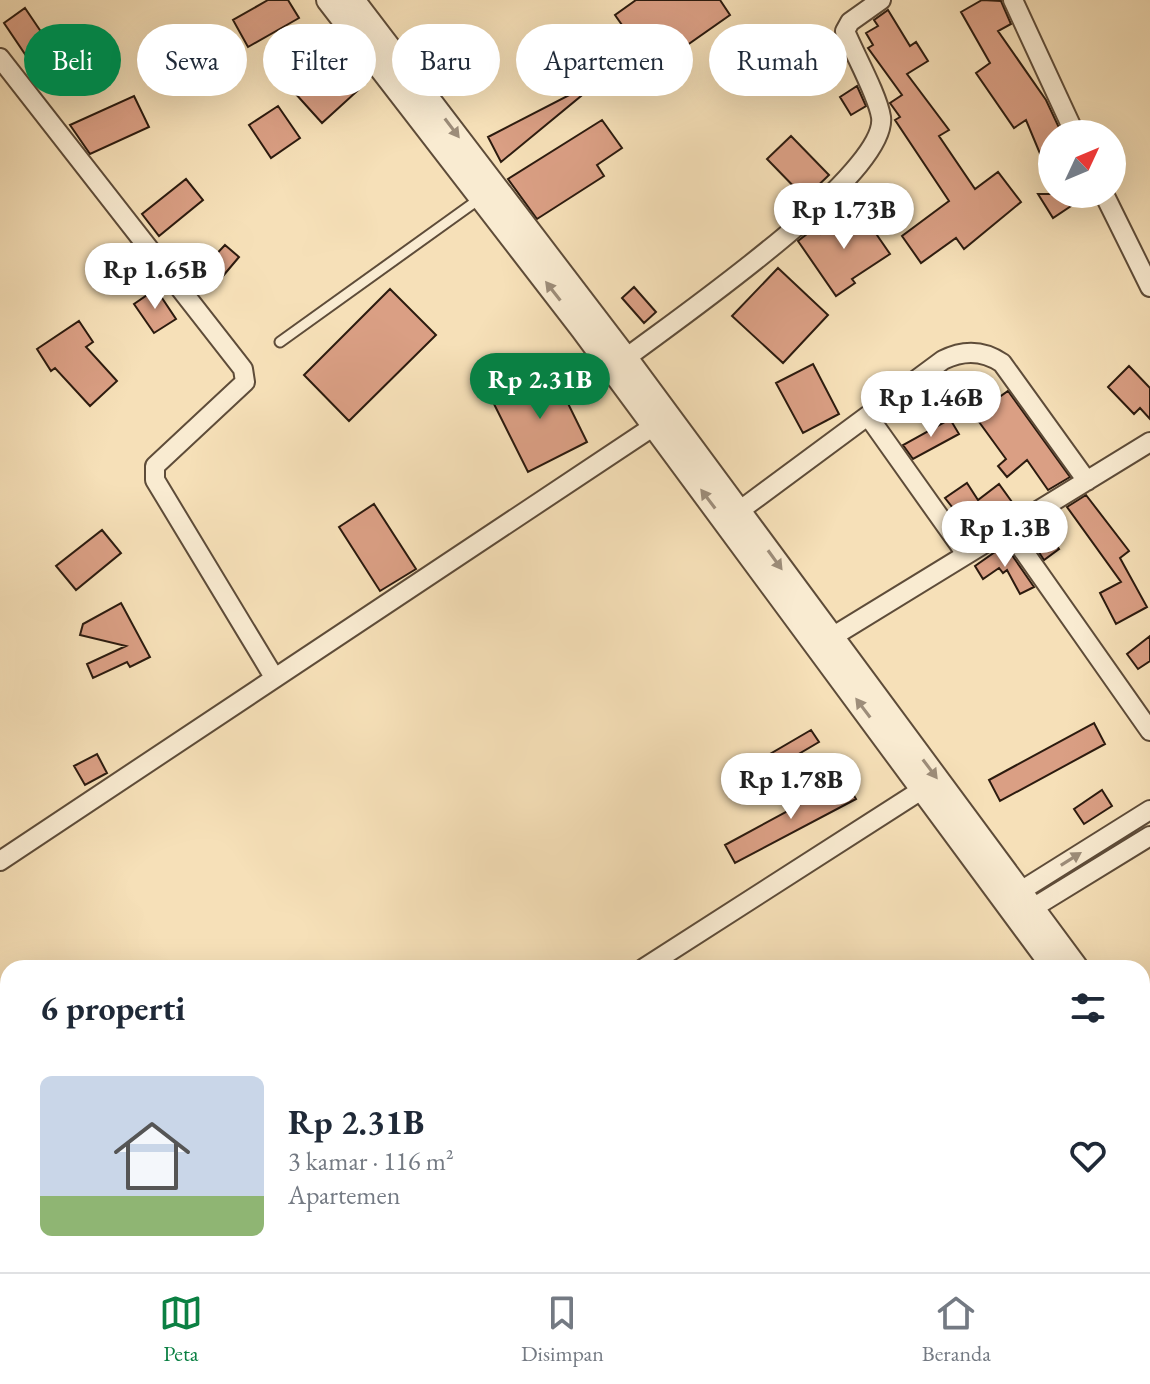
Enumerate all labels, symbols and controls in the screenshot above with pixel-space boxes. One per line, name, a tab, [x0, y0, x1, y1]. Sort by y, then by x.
chip: Beli	[24, 24, 121, 96]
chip: Sewa	[137, 24, 247, 96]
chip: Filter	[263, 24, 376, 96]
chip: Baru	[392, 24, 500, 96]
chip: Apartemen	[516, 24, 693, 96]
chip: Rumah	[709, 24, 847, 96]
one-way arrow	[443, 118, 459, 138]
north arrow	[1038, 120, 1126, 208]
map controls	[1038, 120, 1126, 208]
pin: Rp 1.73B	[761, 183, 927, 251]
text: Rp 1.73B	[792, 192, 896, 226]
pin: Rp 1.65B	[72, 243, 238, 311]
text: Rp 1.65B	[103, 252, 207, 286]
one-way arrow	[545, 281, 561, 301]
pin: Rp 2.31B	[457, 353, 623, 421]
text: Rp 2.31B	[488, 362, 592, 396]
pin: Rp 1.46B	[848, 371, 1014, 439]
text: Rp 1.46B	[879, 380, 983, 414]
one-way arrow	[701, 489, 716, 510]
pin: Rp 1.3B	[931, 501, 1079, 569]
text: Rp 1.3B	[960, 510, 1050, 544]
one-way arrow	[767, 550, 783, 571]
one-way arrow	[856, 698, 871, 719]
pin: Rp 1.78B	[708, 753, 874, 821]
one-way arrow	[922, 759, 938, 779]
text: Rp 1.78B	[739, 762, 843, 796]
one-way arrow	[1060, 853, 1082, 867]
text: 6 properti	[40, 986, 185, 1030]
icon: filters	[1066, 986, 1110, 1030]
text: Rp 2.31B	[288, 1100, 424, 1144]
icon: home	[104, 1108, 200, 1204]
icon: heart	[1066, 1134, 1110, 1178]
text: 3 kamar · 116 m²	[288, 1144, 454, 1178]
text: Apartemen	[288, 1178, 400, 1212]
tab: Peta	[159, 1291, 203, 1368]
tab: Disimpan	[521, 1291, 604, 1368]
tab: Beranda	[922, 1291, 991, 1368]

